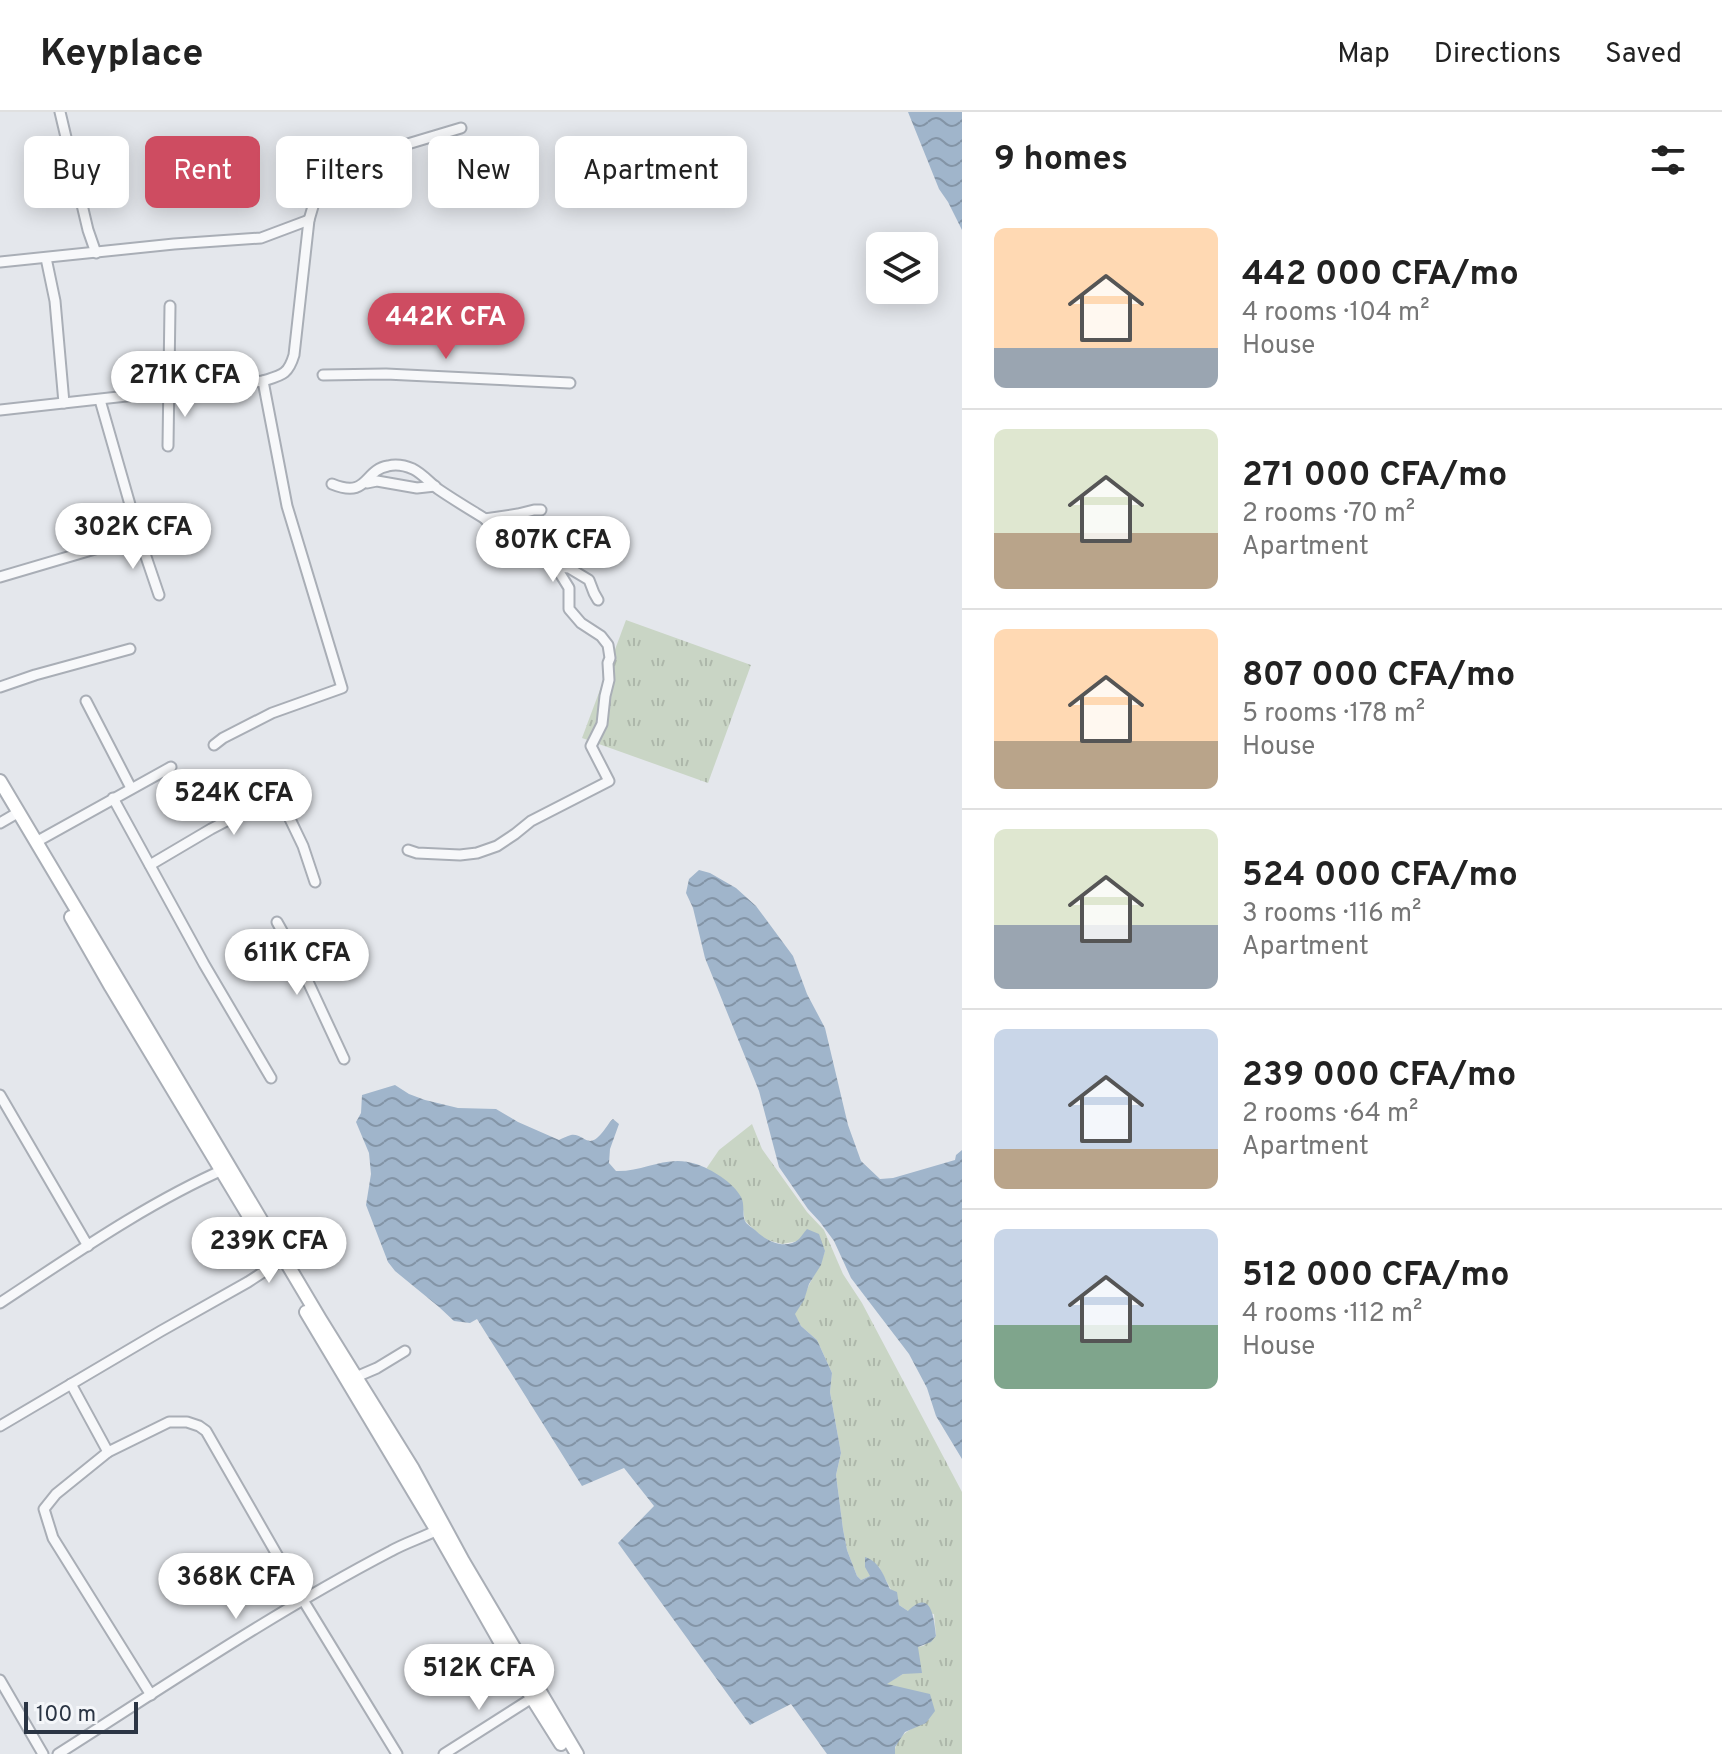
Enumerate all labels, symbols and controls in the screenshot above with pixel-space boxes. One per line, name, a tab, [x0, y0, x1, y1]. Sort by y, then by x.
text: Keyplace	[40, 31, 204, 80]
text: Map	[1337, 37, 1390, 73]
text: Directions	[1434, 37, 1561, 73]
text: Saved	[1605, 37, 1682, 73]
chip: Buy	[24, 136, 129, 208]
chip: Rent	[145, 136, 260, 208]
chip: Filters	[276, 136, 412, 208]
chip: New	[428, 136, 539, 208]
chip: Apartment	[555, 136, 747, 208]
icon: filters	[1646, 138, 1690, 182]
text: 9 homes	[994, 139, 1128, 182]
map controls	[866, 232, 938, 304]
button: layers	[866, 232, 938, 304]
text: 442 000 CFA/mo	[1242, 254, 1519, 297]
icon: home	[1058, 260, 1154, 356]
pin: 442K CFA	[363, 293, 529, 361]
text: 4 rooms · 104 m²	[1242, 297, 1430, 330]
text: 442K CFA	[386, 302, 506, 335]
text: House	[1242, 330, 1315, 363]
pin: 271K CFA	[102, 351, 268, 419]
text: 271K CFA	[129, 360, 241, 393]
text: 271 000 CFA/mo	[1242, 455, 1507, 498]
icon: home	[1058, 461, 1154, 557]
text: 2 rooms · 70 m²	[1242, 498, 1415, 531]
pin: 302K CFA	[50, 503, 216, 571]
text: 302K CFA	[73, 512, 193, 545]
pin: 807K CFA	[470, 516, 636, 584]
text: 807K CFA	[494, 525, 612, 558]
text: Apartment	[1242, 531, 1369, 564]
text: 807 000 CFA/mo	[1242, 655, 1515, 698]
icon: home	[1058, 661, 1154, 757]
text: 5 rooms · 178 m²	[1242, 698, 1425, 731]
text: House	[1242, 731, 1315, 764]
pin: 524K CFA	[151, 769, 317, 837]
text: 524K CFA	[174, 778, 294, 811]
text: 524 000 CFA/mo	[1242, 855, 1518, 898]
icon: home	[1058, 861, 1154, 957]
text: 3 rooms · 116 m²	[1242, 898, 1421, 931]
pin: 611K CFA	[214, 929, 380, 997]
text: Apartment	[1242, 931, 1369, 964]
text: 611K CFA	[243, 938, 351, 971]
text: 239 000 CFA/mo	[1242, 1055, 1516, 1098]
icon: home	[1058, 1061, 1154, 1157]
text: 2 rooms · 64 m²	[1242, 1098, 1418, 1131]
text: Apartment	[1242, 1131, 1369, 1164]
pin: 239K CFA	[186, 1217, 352, 1285]
text: 239K CFA	[210, 1226, 328, 1259]
text: 512 000 CFA/mo	[1242, 1255, 1509, 1298]
icon: home	[1058, 1261, 1154, 1357]
text: 4 rooms · 112 m²	[1242, 1298, 1422, 1331]
text: House	[1242, 1331, 1315, 1364]
pin: 368K CFA	[153, 1553, 319, 1621]
text: 368K CFA	[176, 1562, 296, 1595]
pin: 512K CFA	[396, 1644, 562, 1712]
text: 512K CFA	[422, 1653, 536, 1686]
scale bar	[24, 1698, 138, 1734]
text: 100 m	[36, 1702, 96, 1729]

